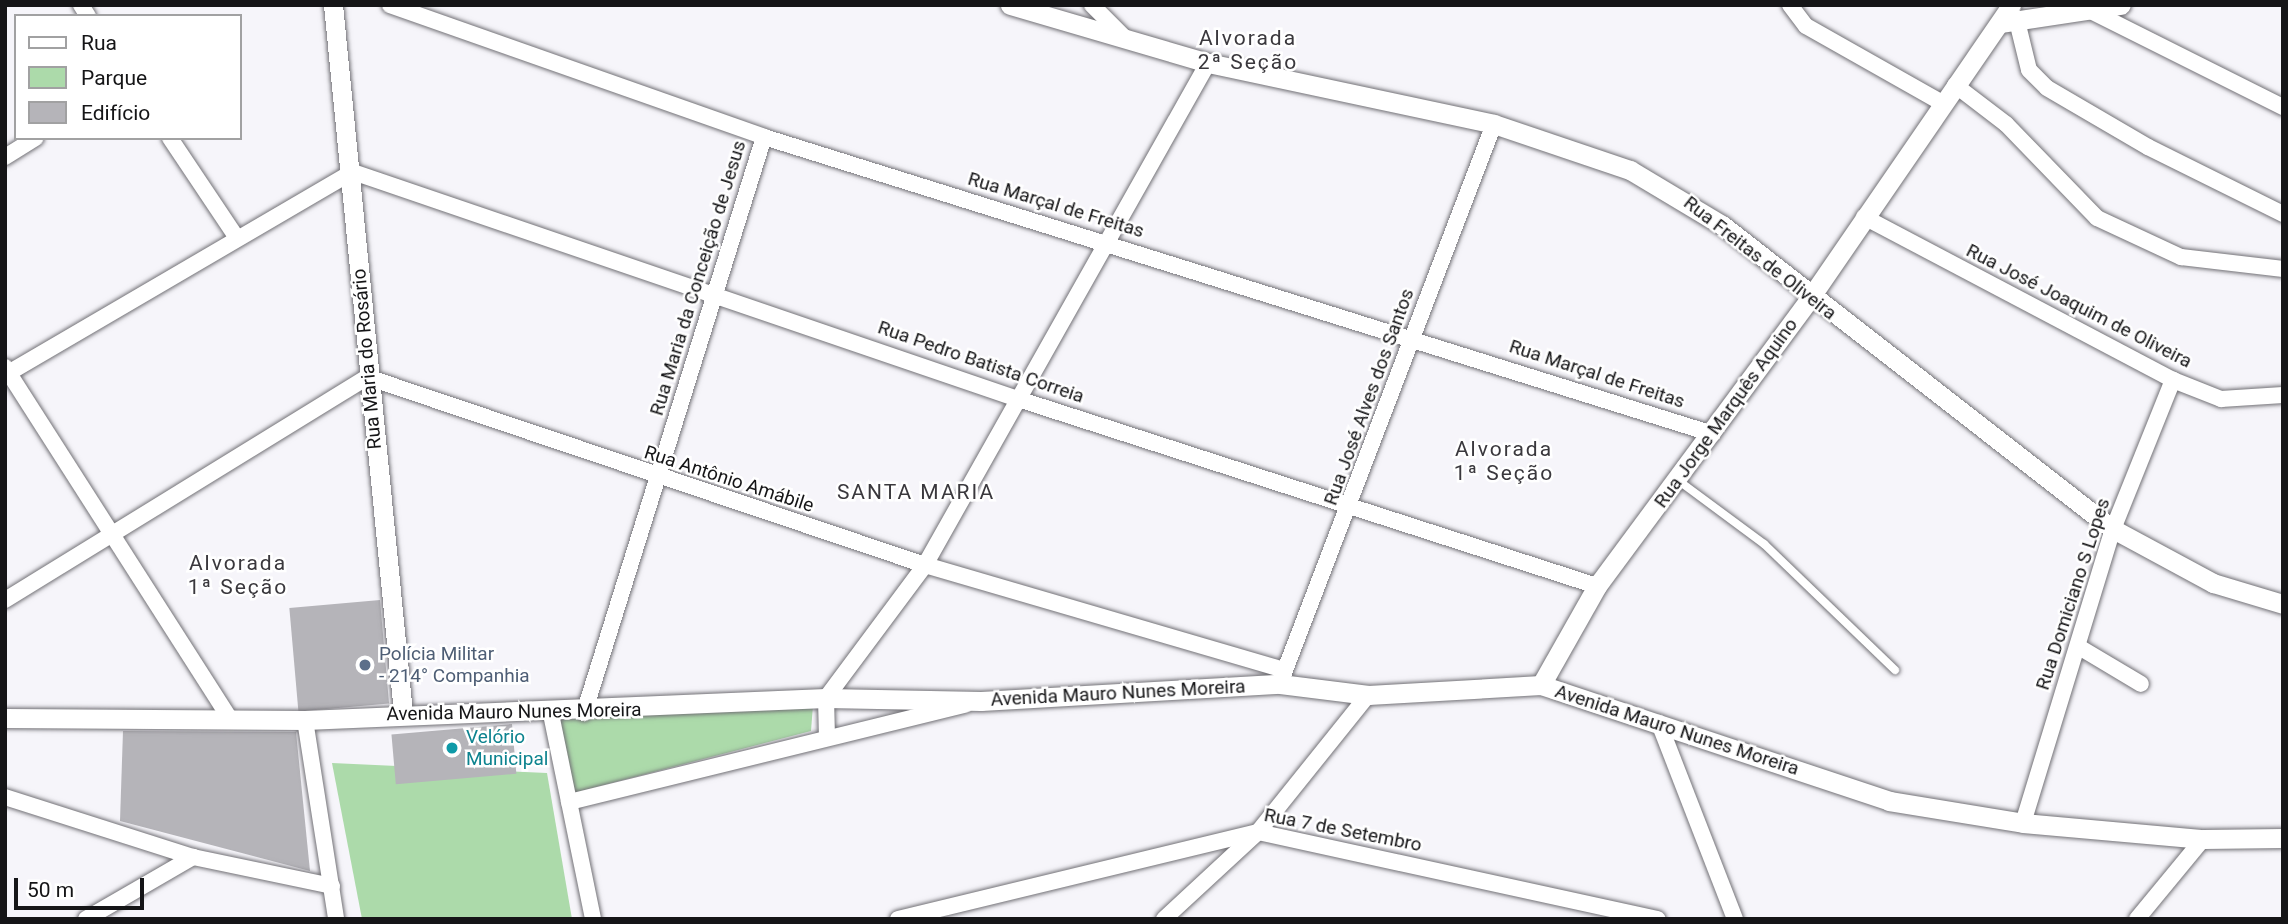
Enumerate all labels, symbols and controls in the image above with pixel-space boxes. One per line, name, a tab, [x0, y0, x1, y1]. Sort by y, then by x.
legend	[14, 14, 242, 140]
district label: Alvorada 2ª Seção	[1200, 25, 1296, 75]
text: Rua	[81, 31, 117, 55]
text: Parque	[81, 66, 147, 90]
text: Edifício	[81, 101, 150, 125]
street label: Rua Maria da Conceição de Jesus	[645, 138, 751, 418]
street label: Rua Marçal de Freitas	[965, 167, 1147, 243]
street label: Rua Freitas de Oliveira	[1679, 191, 1841, 325]
street label: Rua José Joaquim de Oliveira	[1962, 239, 2196, 373]
street label: Rua Maria do Rosário	[348, 268, 386, 450]
street label: Rua José Alves dos Santos	[1319, 286, 1419, 508]
street label: Rua Jorge Marquês Aquino	[1649, 314, 1803, 512]
street label: Rua Pedro Batista Correia	[875, 316, 1087, 408]
street label: Rua Marçal de Freitas	[1506, 335, 1688, 413]
district label: Alvorada 1ª Seção	[1456, 436, 1552, 486]
street label: Rua Antônio Amábile	[641, 441, 817, 517]
district label: SANTA MARIA	[838, 479, 994, 505]
street label: Rua Domiciano S Lopes	[2031, 495, 2115, 693]
district label: Alvorada 1ª Seção	[190, 550, 286, 600]
place label: Polícia Militar - 214° Companhia	[379, 643, 530, 687]
marker: Polícia Militar - 214° Companhia	[357, 657, 373, 673]
street label: Avenida Mauro Nunes Moreira	[990, 675, 1246, 711]
street label: Avenida Mauro Nunes Moreira	[1552, 680, 1802, 780]
street label: Avenida Mauro Nunes Moreira	[386, 698, 642, 726]
place label: Velório Municipal	[466, 726, 548, 770]
marker: Velório Municipal	[444, 740, 460, 756]
street label: Rua 7 de Setembro	[1262, 804, 1424, 856]
scale bar	[18, 864, 147, 908]
text: 50 m	[27, 878, 74, 902]

